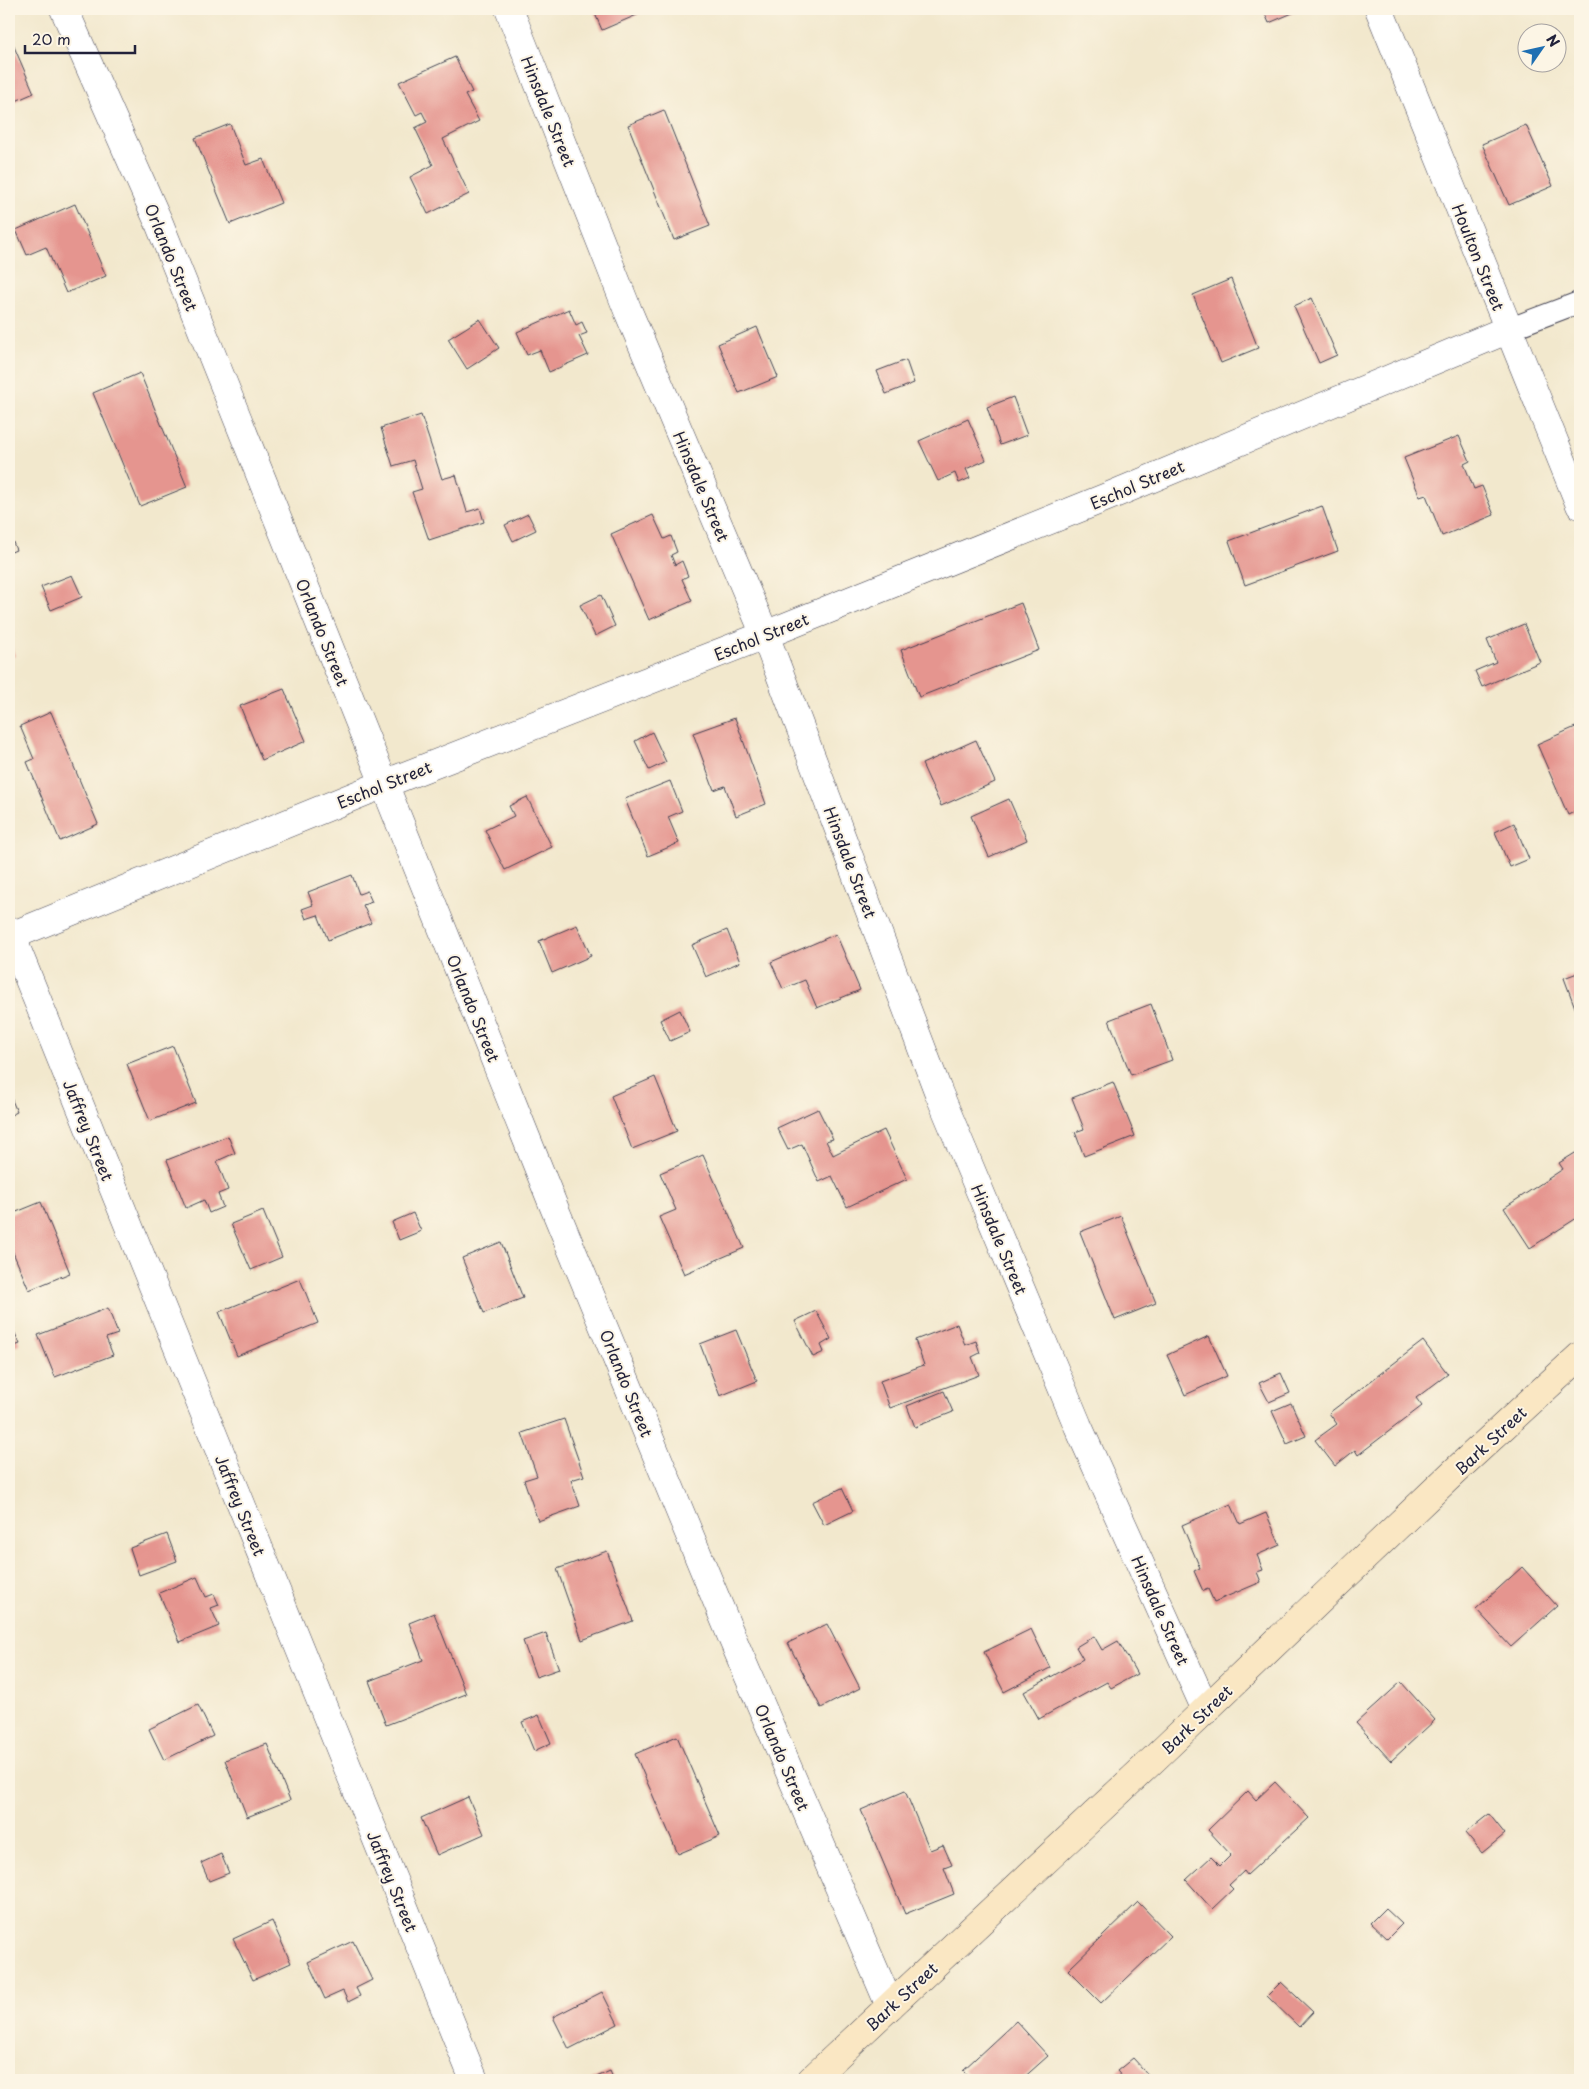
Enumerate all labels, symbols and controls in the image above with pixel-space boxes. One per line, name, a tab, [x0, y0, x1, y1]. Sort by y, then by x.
scale bar	[25, 22, 135, 54]
north arrow	[1516, 22, 1566, 72]
text: 20 m	[32, 27, 71, 50]
text: N	[1541, 30, 1565, 51]
street label: Hinsdale Street	[516, 52, 582, 171]
street label: Orlando Street	[139, 200, 205, 315]
street label: Houlton Street	[1447, 200, 1512, 314]
street label: Hinsdale Street	[668, 427, 736, 545]
street label: Eschol Street	[1086, 453, 1188, 515]
street label: Orlando Street	[290, 575, 356, 690]
street label: Eschol Street	[710, 606, 812, 666]
street label: Eschol Street	[333, 754, 435, 814]
street label: Hinsdale Street	[819, 803, 884, 922]
street label: Orlando Street	[441, 951, 507, 1066]
street label: Jaffrey Street	[58, 1076, 120, 1185]
street label: Hinsdale Street	[966, 1180, 1034, 1298]
street label: Orlando Street	[594, 1326, 660, 1441]
street label: Bark Street	[1448, 1400, 1532, 1480]
street label: Jaffrey Street	[210, 1451, 272, 1560]
street label: Hinsdale Street	[1126, 1551, 1196, 1669]
street label: Bark Street	[1155, 1678, 1237, 1759]
street label: Orlando Street	[750, 1700, 817, 1815]
street label: Jaffrey Street	[362, 1827, 424, 1936]
street label: Bark Street	[859, 1956, 943, 2036]

